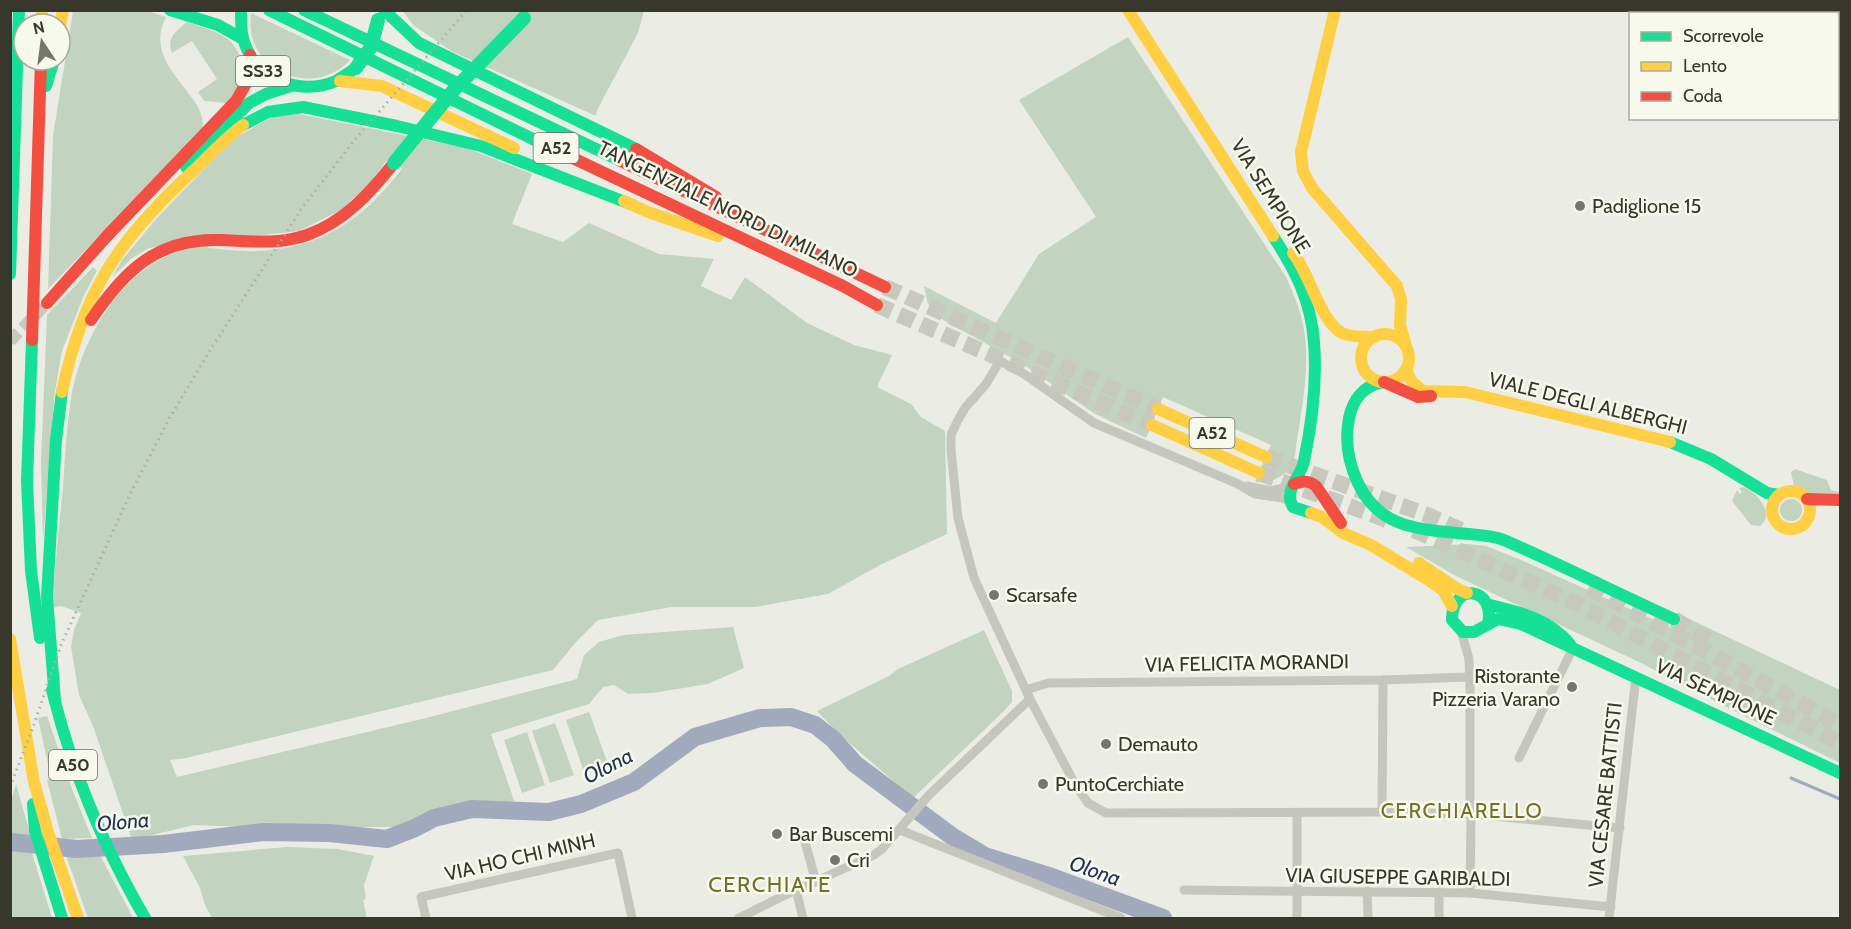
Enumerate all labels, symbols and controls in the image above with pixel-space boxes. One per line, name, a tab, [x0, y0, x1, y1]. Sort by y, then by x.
north arrow	[12, 12, 72, 72]
legend	[1629, 12, 1839, 120]
text: N	[31, 17, 46, 38]
text: Scorrevole	[1683, 25, 1764, 47]
text: Lento	[1683, 55, 1727, 77]
road number: SS33	[236, 56, 290, 86]
text: Coda	[1683, 85, 1723, 107]
road number: A52	[534, 133, 578, 163]
street label: VIA SEMPIONE	[1226, 134, 1316, 258]
street label: TANGENZIALE NORD DI MILANO	[594, 135, 862, 283]
place label: Padiglione 15	[1592, 194, 1701, 218]
marker: Padiglione 15	[1573, 199, 1587, 213]
street label: VIALE DEGLI ALBERGHI	[1486, 367, 1690, 439]
road number: A52	[1190, 418, 1234, 448]
place label: Scarsafe	[1006, 583, 1077, 607]
marker: Scarsafe	[987, 588, 1001, 602]
street label: VIA FELICITA MORANDI	[1145, 649, 1349, 677]
street label: VIA SEMPIONE	[1652, 654, 1780, 730]
place label: Ristorante Pizzeria Varano	[1432, 664, 1560, 711]
marker: Ristorante Pizzeria Varano	[1565, 680, 1579, 694]
street label: VIA CESARE BATTISTI	[1583, 701, 1627, 889]
place label: Demauto	[1118, 732, 1198, 756]
marker: Demauto	[1099, 737, 1113, 751]
water label: Olona	[579, 742, 637, 789]
road number: A50	[49, 750, 97, 780]
place label: PuntoCerchiate	[1055, 772, 1184, 796]
marker: PuntoCerchiate	[1036, 777, 1050, 791]
district label: CERCHIARELLO	[1381, 798, 1543, 823]
water label: Olona	[96, 807, 150, 836]
place label: Bar Buscemi	[789, 822, 893, 846]
marker: Bar Buscemi	[770, 827, 784, 841]
street label: VIA HO CHI MINH	[442, 828, 598, 886]
place label: Cri	[847, 848, 870, 872]
water label: Olona	[1066, 850, 1124, 891]
marker: Cri	[828, 853, 842, 867]
street label: VIA GIUSEPPE GARIBALDI	[1285, 863, 1511, 891]
district label: CERCHIATE	[708, 871, 832, 898]

